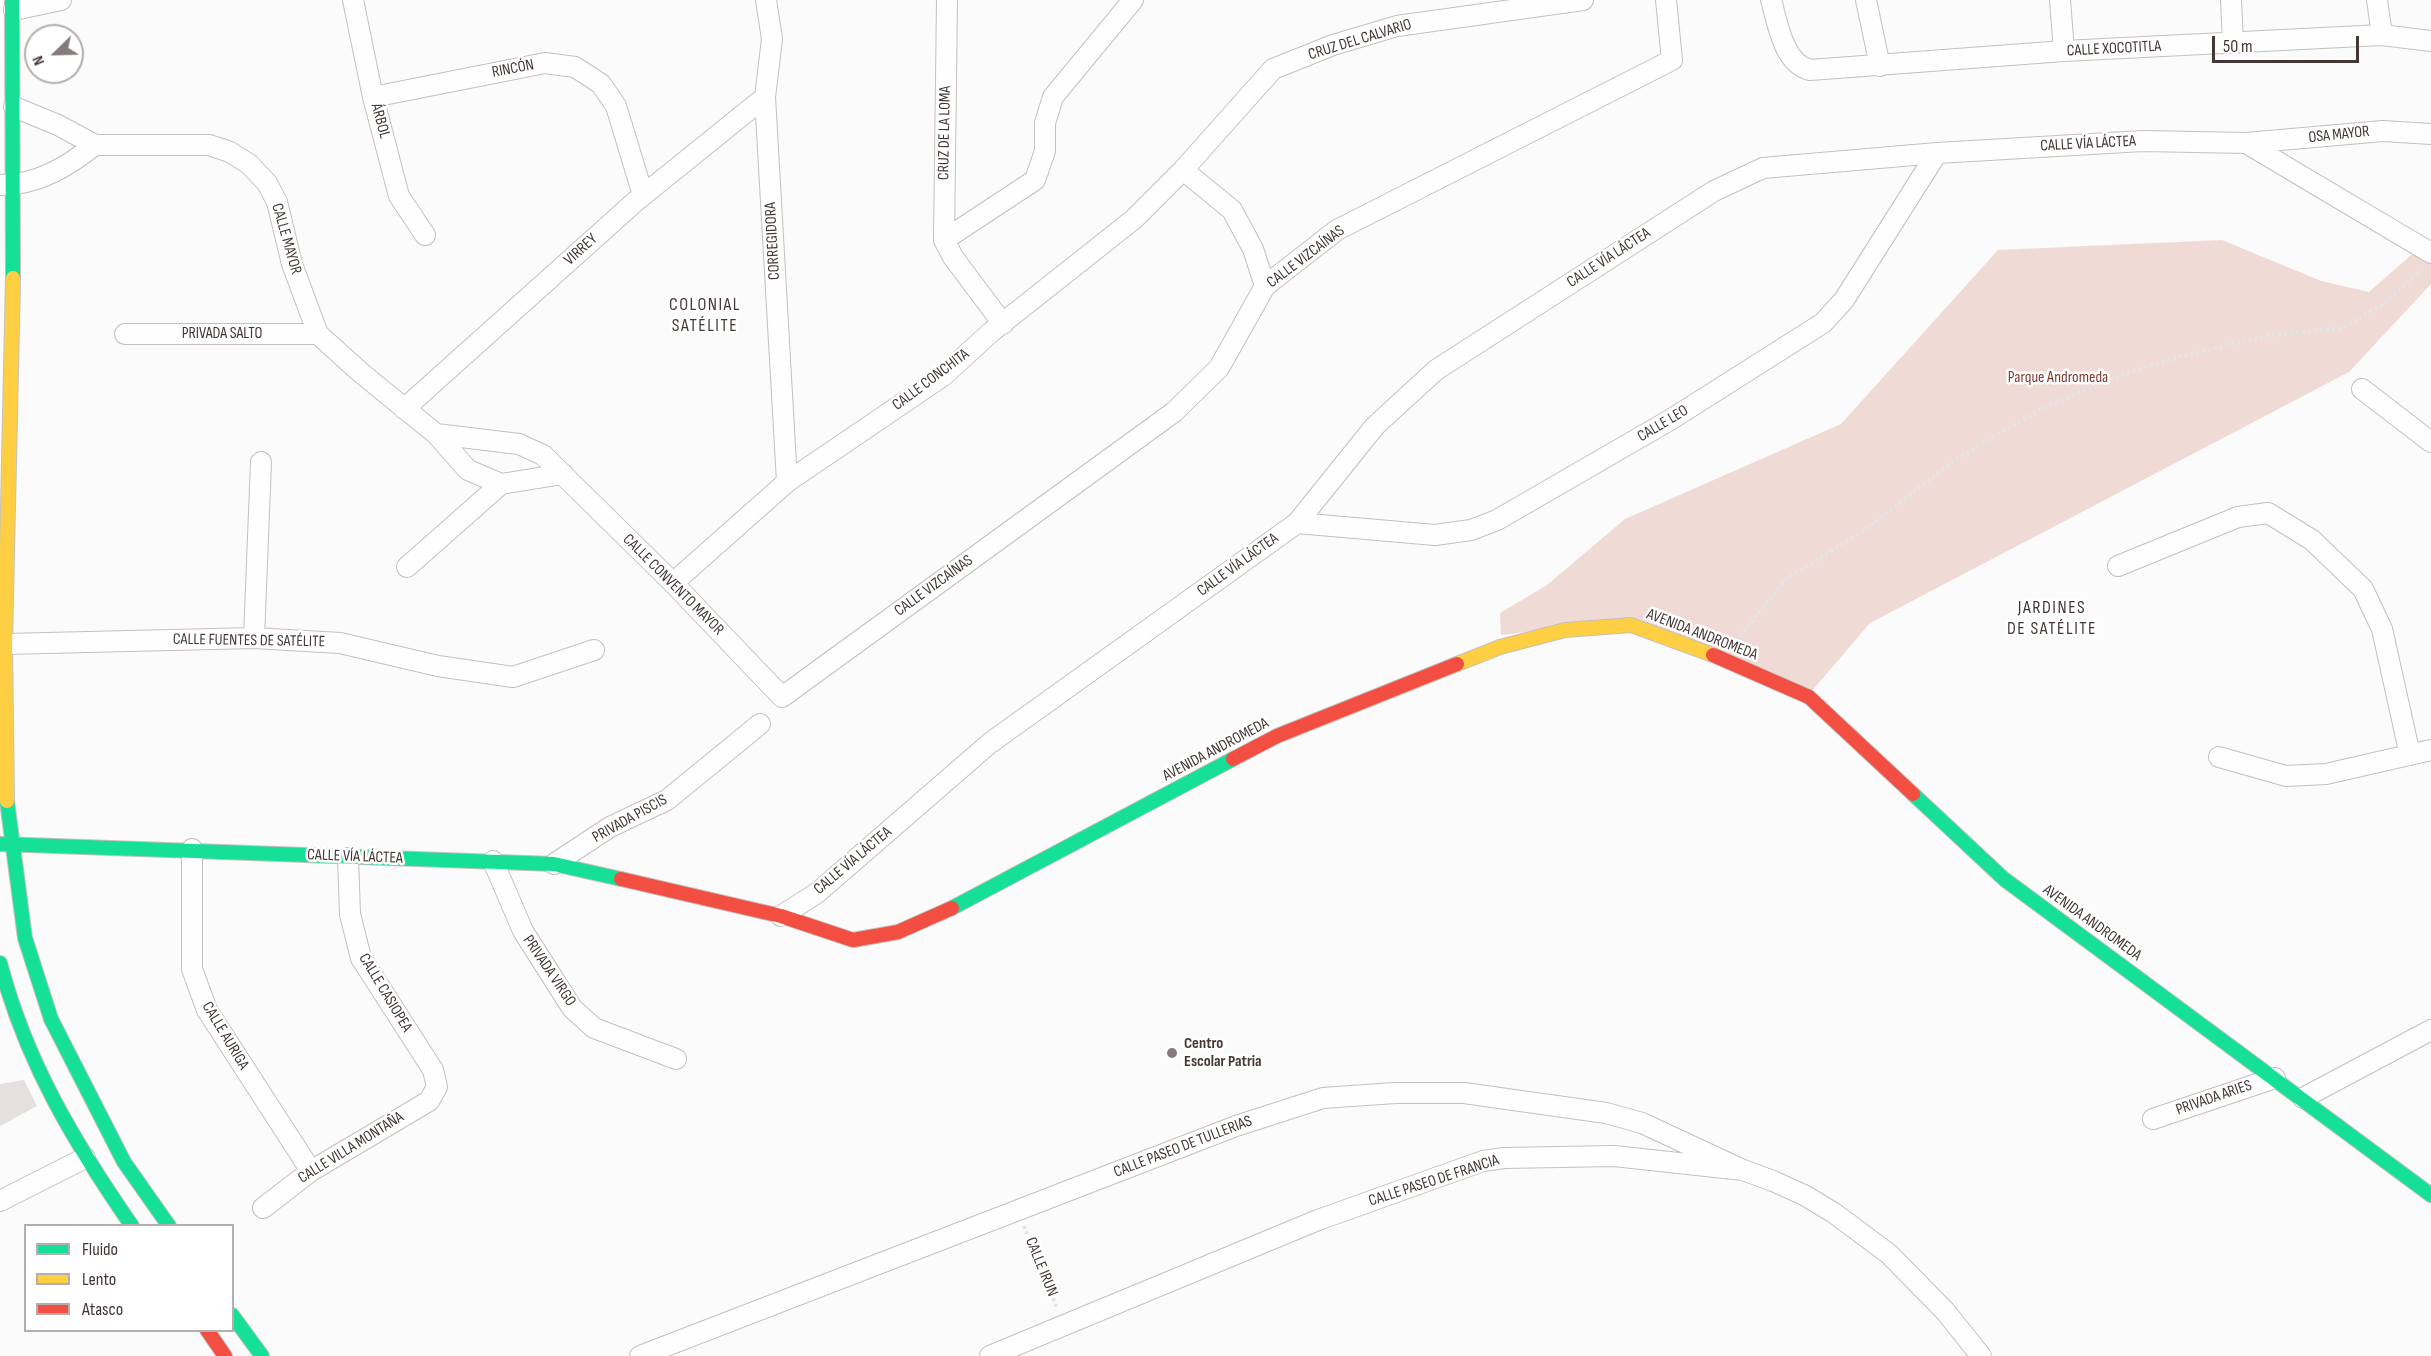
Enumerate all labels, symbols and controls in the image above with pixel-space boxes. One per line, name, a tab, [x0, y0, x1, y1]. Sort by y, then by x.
street label: CRUZ DEL CALVARIO	[1306, 15, 1414, 65]
north arrow	[24, 24, 84, 84]
scale bar	[2215, 24, 2362, 62]
text: 50 m	[2223, 36, 2253, 57]
street label: CALLE XOCOTITLA	[2066, 37, 2162, 61]
text: N	[28, 53, 49, 68]
street label: RINCÓN	[490, 56, 536, 82]
street label: CRUZ DE LA LOMA	[935, 86, 955, 180]
street label: ÁRBOL	[366, 102, 394, 140]
street label: OSA MAYOR	[2307, 122, 2371, 148]
street label: CALLE VÍA LÁCTEA	[2040, 132, 2136, 156]
street label: CALLE MAYOR	[267, 201, 305, 277]
street label: CORREGIDORA	[761, 202, 785, 280]
street label: CALLE VIZCAÍNAS	[1263, 222, 1349, 292]
street label: CALLE VÍA LÁCTEA	[1564, 224, 1654, 292]
street label: VIRREY	[560, 230, 602, 270]
district label: COLONIAL SATÉLITE	[669, 294, 741, 336]
street label: PRIVADA SALTO	[182, 324, 262, 344]
street label: CALLE CONCHITA	[889, 345, 973, 415]
park label: Parque Andromeda	[2008, 368, 2108, 388]
street label: CALLE LEO	[1634, 401, 1692, 447]
street label: CALLE VÍA LÁCTEA	[1194, 529, 1282, 601]
street label: CALLE CONVENTO MAYOR	[618, 530, 728, 640]
street label: CALLE VIZCAÍNAS	[891, 551, 977, 621]
district label: JARDINES DE SATÉLITE	[2007, 597, 2097, 640]
street label: AVENIDA ANDROMEDA	[1644, 605, 1760, 665]
street label: CALLE FUENTES DE SATÉLITE	[173, 630, 325, 652]
street label: AVENIDA ANDROMEDA	[1160, 714, 1272, 786]
street label: PRIVADA PISCIS	[589, 791, 671, 847]
street label: CALLE VÍA LÁCTEA	[810, 823, 896, 899]
street label: CALLE VÍA LÁCTEA	[307, 846, 403, 868]
street label: AVENIDA ANDROMEDA	[2039, 881, 2145, 965]
street label: PRIVADA VIRGO	[518, 932, 580, 1010]
street label: CALLE CASIOPEA	[354, 950, 416, 1036]
street label: CALLE AURIGA	[197, 999, 253, 1073]
place label: Centro Escolar Patria	[1184, 1034, 1262, 1072]
marker: Centro Escolar Patria	[1165, 1046, 1179, 1060]
street label: PRIVADA ARIES	[2174, 1076, 2254, 1120]
street label: CALLE VILLA MONTAÑA	[295, 1108, 407, 1188]
street label: CALLE PASEO DE TULLERIAS	[1111, 1112, 1255, 1182]
street label: CALLE PASEO DE FRANCIA	[1366, 1151, 1502, 1211]
legend	[24, 1224, 234, 1332]
street label: CALLE IRUN	[1020, 1235, 1062, 1299]
text: Fluido	[82, 1239, 118, 1260]
text: Lento	[82, 1269, 116, 1290]
text: Atasco	[82, 1299, 123, 1320]

